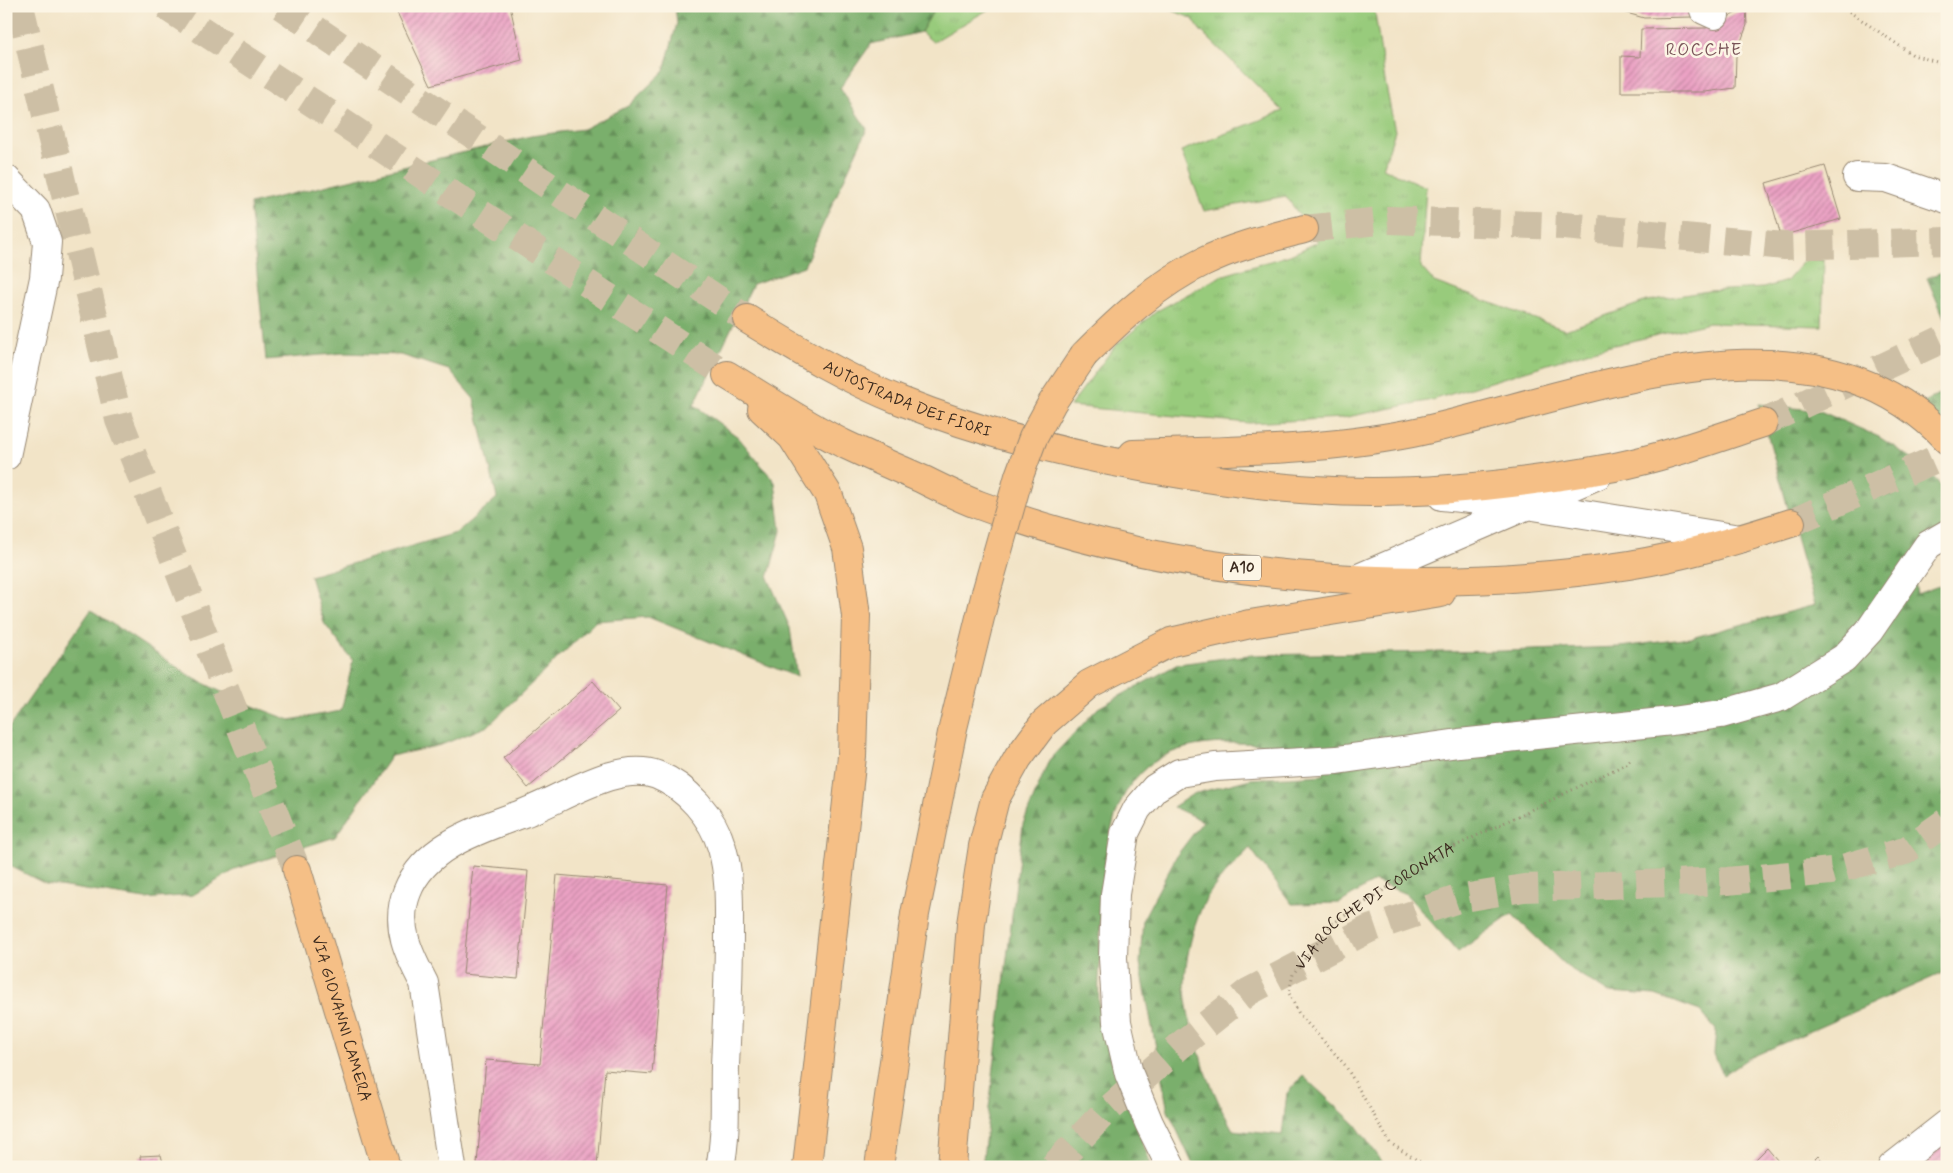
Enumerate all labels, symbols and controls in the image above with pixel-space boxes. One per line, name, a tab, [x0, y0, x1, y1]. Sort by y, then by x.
district label: ROCCHE	[1666, 38, 1742, 62]
street label: AUTOSTRADA DEI FIORI	[820, 355, 994, 442]
road number: A10	[1223, 556, 1261, 580]
street label: VIA ROCCHE DI CORONATA	[1290, 838, 1458, 974]
street label: VIA GIOVANNI CAMERA	[307, 933, 376, 1104]

